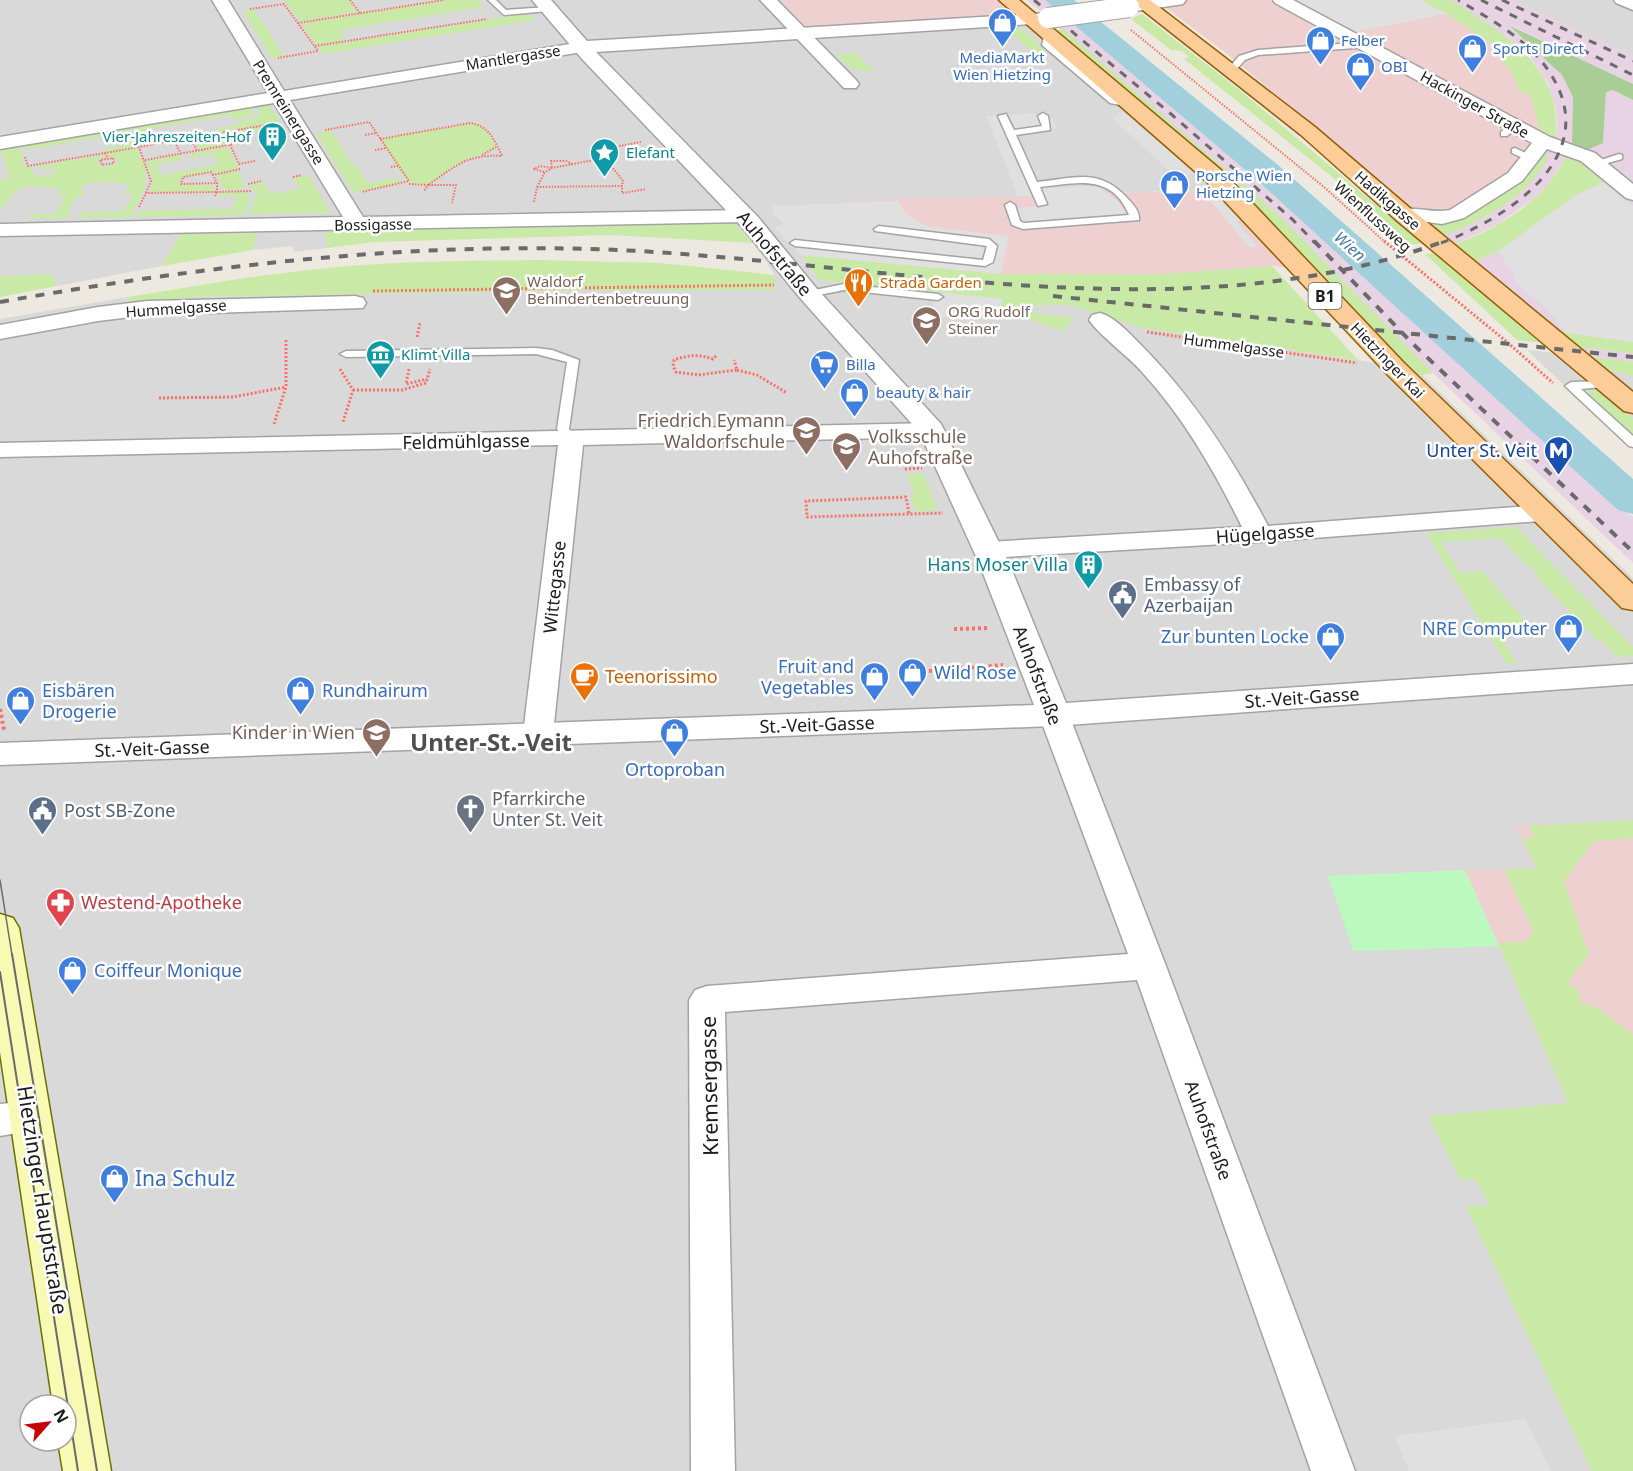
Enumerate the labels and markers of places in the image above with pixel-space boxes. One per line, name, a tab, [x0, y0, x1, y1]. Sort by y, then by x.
shop icon: MediaMarkt Wien Hietzing	[986, 6, 1018, 48]
shop icon: Felber	[1304, 24, 1336, 66]
place label: Felber	[1341, 30, 1385, 50]
shop icon: Sports Direct	[1456, 32, 1488, 74]
place label: Sports Direct	[1493, 38, 1585, 58]
place label: MediaMarkt Wien Hietzing	[953, 47, 1051, 84]
shop icon: OBI	[1344, 50, 1376, 92]
place label: OBI	[1381, 56, 1408, 76]
building icon: Vier-Jahreszeiten-Hof	[256, 120, 288, 162]
place label: Vier-Jahreszeiten-Hof	[103, 126, 252, 146]
place icon: Elefant	[589, 136, 621, 178]
place label: Elefant	[626, 142, 676, 162]
place label: Porsche Wien Hietzing	[1196, 165, 1292, 202]
shop icon: Porsche Wien Hietzing	[1159, 168, 1191, 210]
restaurant icon: Strada Garden	[843, 266, 875, 308]
place label: Waldorf Behindertenbetreuung	[527, 271, 689, 308]
place label: Strada Garden	[880, 272, 982, 292]
school or university icon: Waldorf Behindertenbetreuung	[490, 274, 522, 316]
place label: ORG Rudolf Steiner	[948, 301, 1031, 338]
school or university icon: ORG Rudolf Steiner	[911, 304, 943, 346]
museum icon: Klimt Villa	[364, 338, 396, 380]
place label: Klimt Villa	[401, 344, 470, 364]
supermarket icon: Billa	[809, 348, 841, 390]
place label: Billa	[846, 354, 876, 374]
shop icon: beauty & hair	[839, 376, 871, 418]
place label: beauty & hair	[876, 382, 971, 402]
place label: Friedrich Eymann Waldorfschule	[637, 408, 785, 453]
school or university icon: Friedrich Eymann Waldorfschule	[790, 414, 822, 456]
place label: Volksschule Auhofstraße	[868, 424, 973, 469]
school or university icon: Volksschule Auhofstraße	[831, 430, 863, 472]
metro station icon: Unter St. Veit	[1542, 434, 1574, 476]
place label: Unter St. Veit	[1426, 438, 1537, 462]
building icon: Hans Moser Villa	[1073, 548, 1105, 590]
place label: Hans Moser Villa	[927, 552, 1068, 576]
place label: Embassy of Azerbaijan	[1144, 572, 1241, 617]
public building icon: Embassy of Azerbaijan	[1107, 578, 1139, 620]
shop icon: NRE Computer	[1552, 612, 1584, 654]
place label: NRE Computer	[1422, 616, 1548, 640]
shop icon: Zur bunten Locke	[1314, 620, 1346, 662]
place label: Zur bunten Locke	[1161, 624, 1309, 648]
place label: Fruit and Vegetables	[761, 654, 854, 699]
shop icon: Wild Rose	[897, 656, 929, 698]
cafe icon: Teenorissimo	[568, 660, 600, 702]
shop icon: Fruit and Vegetables	[859, 660, 891, 702]
place label: Wild Rose	[934, 660, 1017, 684]
place label: Teenorissimo	[605, 664, 718, 688]
shop icon: Rundhairum	[285, 674, 317, 716]
place label: Eisbären Drogerie	[42, 678, 117, 723]
place label: Rundhairum	[322, 678, 428, 702]
shop icon: Eisbären Drogerie	[5, 684, 37, 726]
school or university icon: Kinder in Wien	[360, 716, 392, 758]
shop icon: Ortoproban	[659, 716, 691, 758]
place label: Kinder in Wien	[232, 720, 355, 744]
place label: Ortoproban	[625, 757, 725, 781]
place label: Pfarrkirche Unter St. Veit	[492, 786, 603, 831]
church icon: Pfarrkirche Unter St. Veit	[455, 792, 487, 834]
public building icon: Post SB-Zone	[27, 794, 59, 836]
place label: Post SB-Zone	[64, 798, 175, 822]
pharmacy icon: Westend-Apotheke	[44, 886, 76, 928]
place label: Westend-Apotheke	[81, 890, 242, 914]
shop icon: Coiffeur Monique	[57, 954, 89, 996]
place label: Coiffeur Monique	[94, 958, 242, 982]
shop icon: Ina Schulz	[98, 1162, 130, 1204]
place label: Ina Schulz	[135, 1164, 235, 1192]

